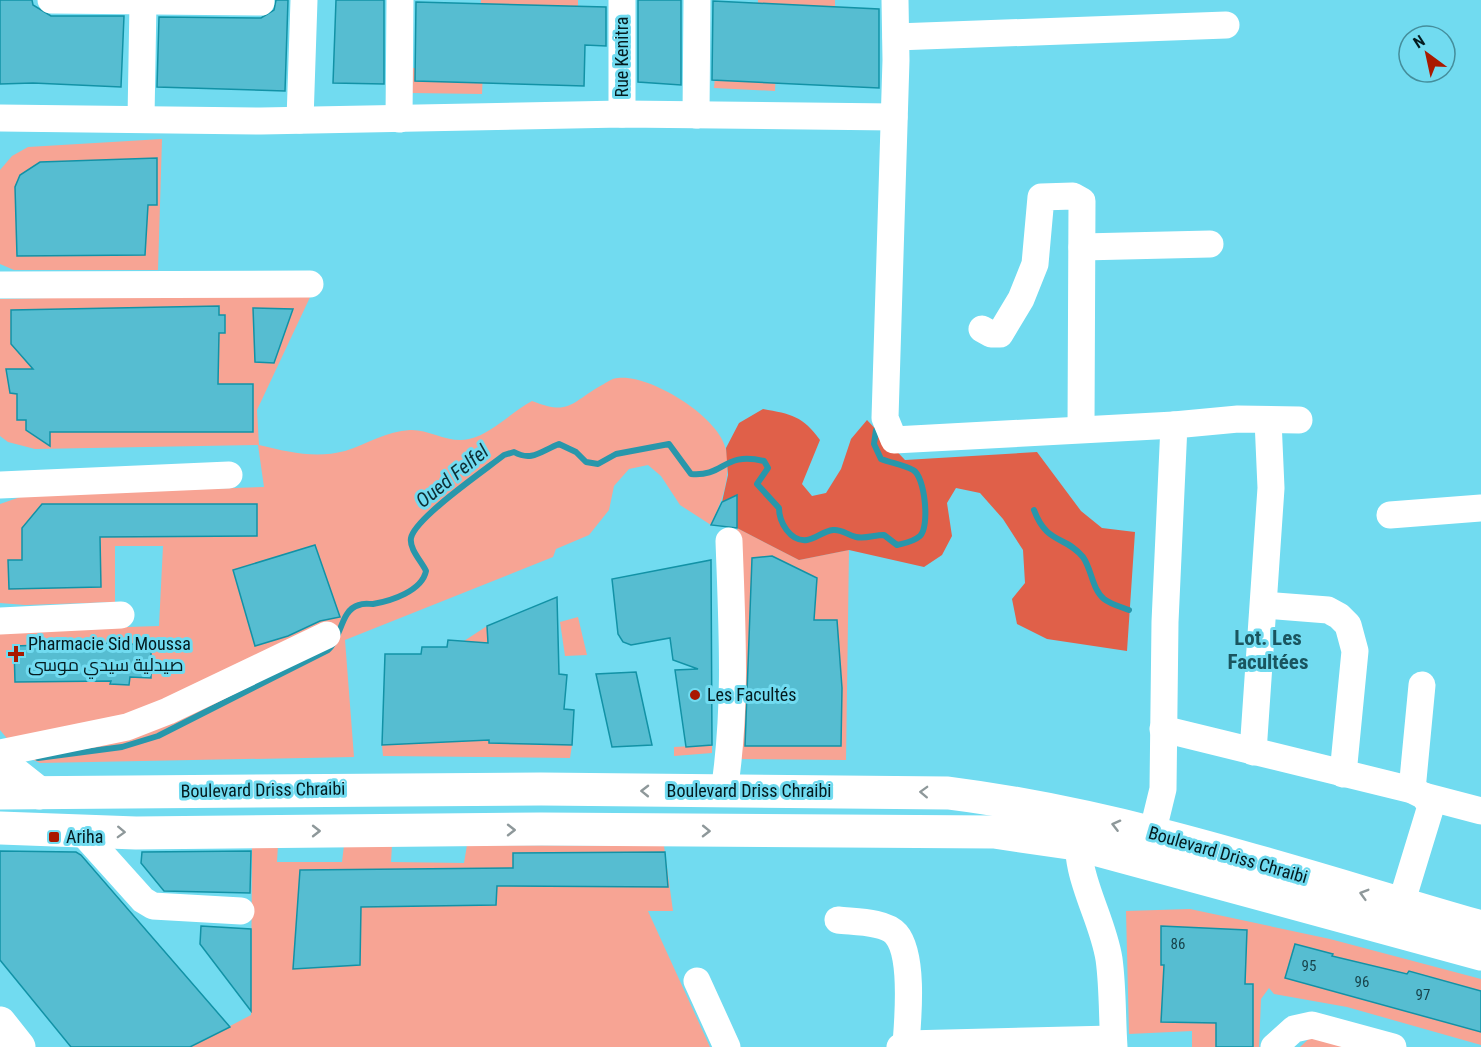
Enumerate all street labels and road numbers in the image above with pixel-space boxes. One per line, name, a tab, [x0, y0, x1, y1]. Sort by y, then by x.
street label: Rue Kenitra	[611, 17, 632, 97]
street label: Boulevard Driss Chraibi	[180, 778, 346, 801]
street label: Boulevard Driss Chraibi	[667, 780, 831, 801]
street label: Boulevard Driss Chraibi	[1146, 822, 1310, 887]

